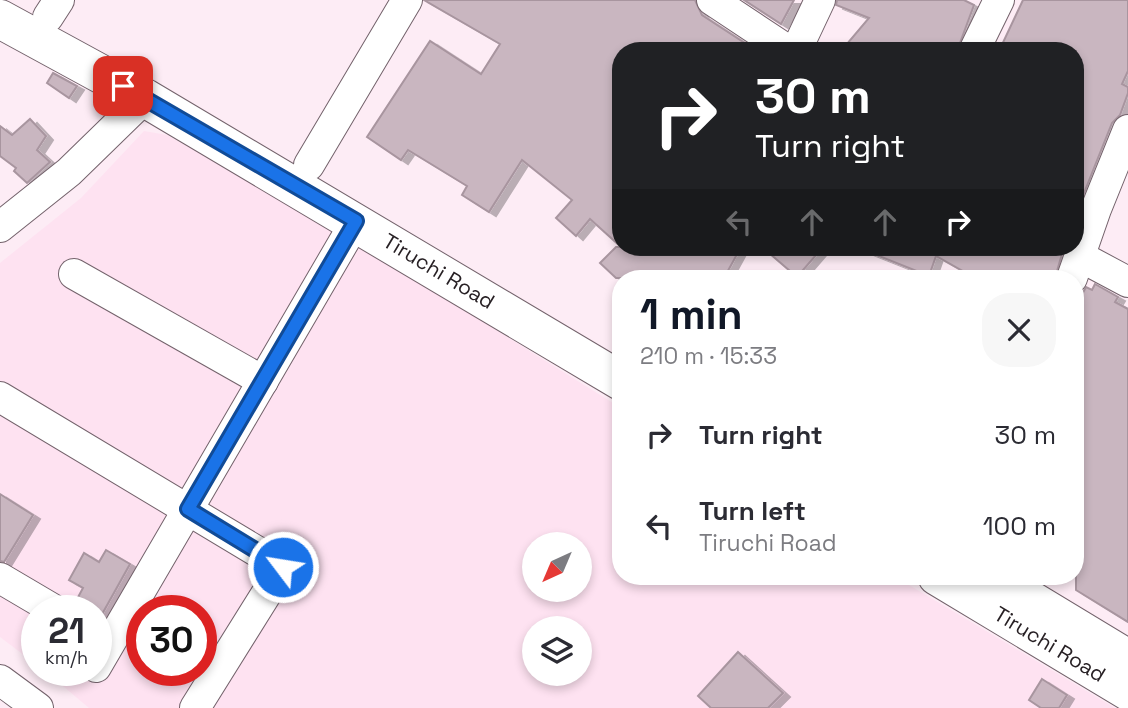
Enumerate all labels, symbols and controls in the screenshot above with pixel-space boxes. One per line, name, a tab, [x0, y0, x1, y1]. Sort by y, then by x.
pin	[93, 56, 153, 116]
text: 30 m	[755, 65, 871, 127]
icon: arrive	[104, 67, 142, 105]
icon: right	[640, 70, 731, 161]
text: Turn right	[755, 126, 905, 166]
icon: left	[720, 203, 758, 241]
icon: ahead	[793, 203, 831, 241]
icon: ahead	[866, 203, 904, 241]
icon: right	[939, 203, 977, 241]
street label: Tiruchi Road	[378, 227, 500, 315]
text: 1 min	[640, 288, 743, 341]
button: close	[982, 293, 1056, 367]
text: 210 m · 15:33	[640, 341, 777, 371]
icon: right	[640, 416, 678, 454]
text: Turn right	[699, 418, 823, 452]
text: 30 m	[995, 418, 1056, 452]
text: Turn left	[699, 494, 806, 528]
icon: left	[640, 507, 678, 545]
text: 100 m	[983, 509, 1056, 543]
text: Tiruchi Road	[699, 528, 837, 558]
position arrow	[246, 530, 320, 604]
north arrow	[522, 532, 592, 602]
map controls	[522, 532, 592, 686]
speed limit sign: 30	[126, 595, 217, 686]
street label: Tiruchi Road	[989, 600, 1111, 688]
text: 21	[48, 609, 85, 653]
button: layers	[522, 616, 592, 686]
text: km/h	[45, 646, 88, 669]

